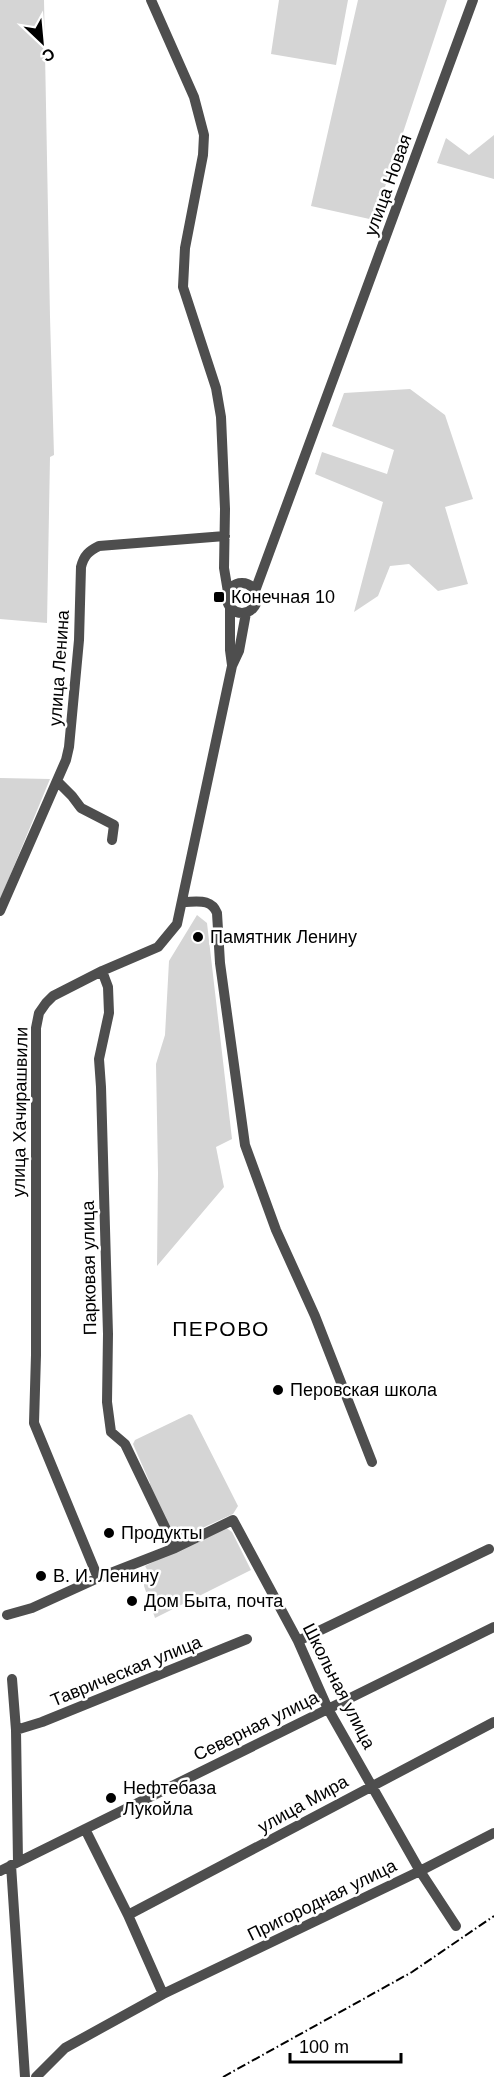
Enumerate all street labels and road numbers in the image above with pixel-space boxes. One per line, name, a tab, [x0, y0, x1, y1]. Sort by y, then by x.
street label: улица Новая	[360, 131, 416, 239]
street label: улица Ленина	[45, 608, 73, 727]
street label: улица Хачирашвили	[9, 1027, 31, 1197]
street label: Парковая улица	[78, 1200, 100, 1335]
street label: Школьная улица	[299, 1620, 380, 1753]
street label: Таврическая улица	[48, 1631, 205, 1710]
street label: Северная улица	[190, 1687, 323, 1765]
street label: улица Мира	[255, 1771, 352, 1837]
street label: Пригородная улица	[244, 1855, 401, 1945]

